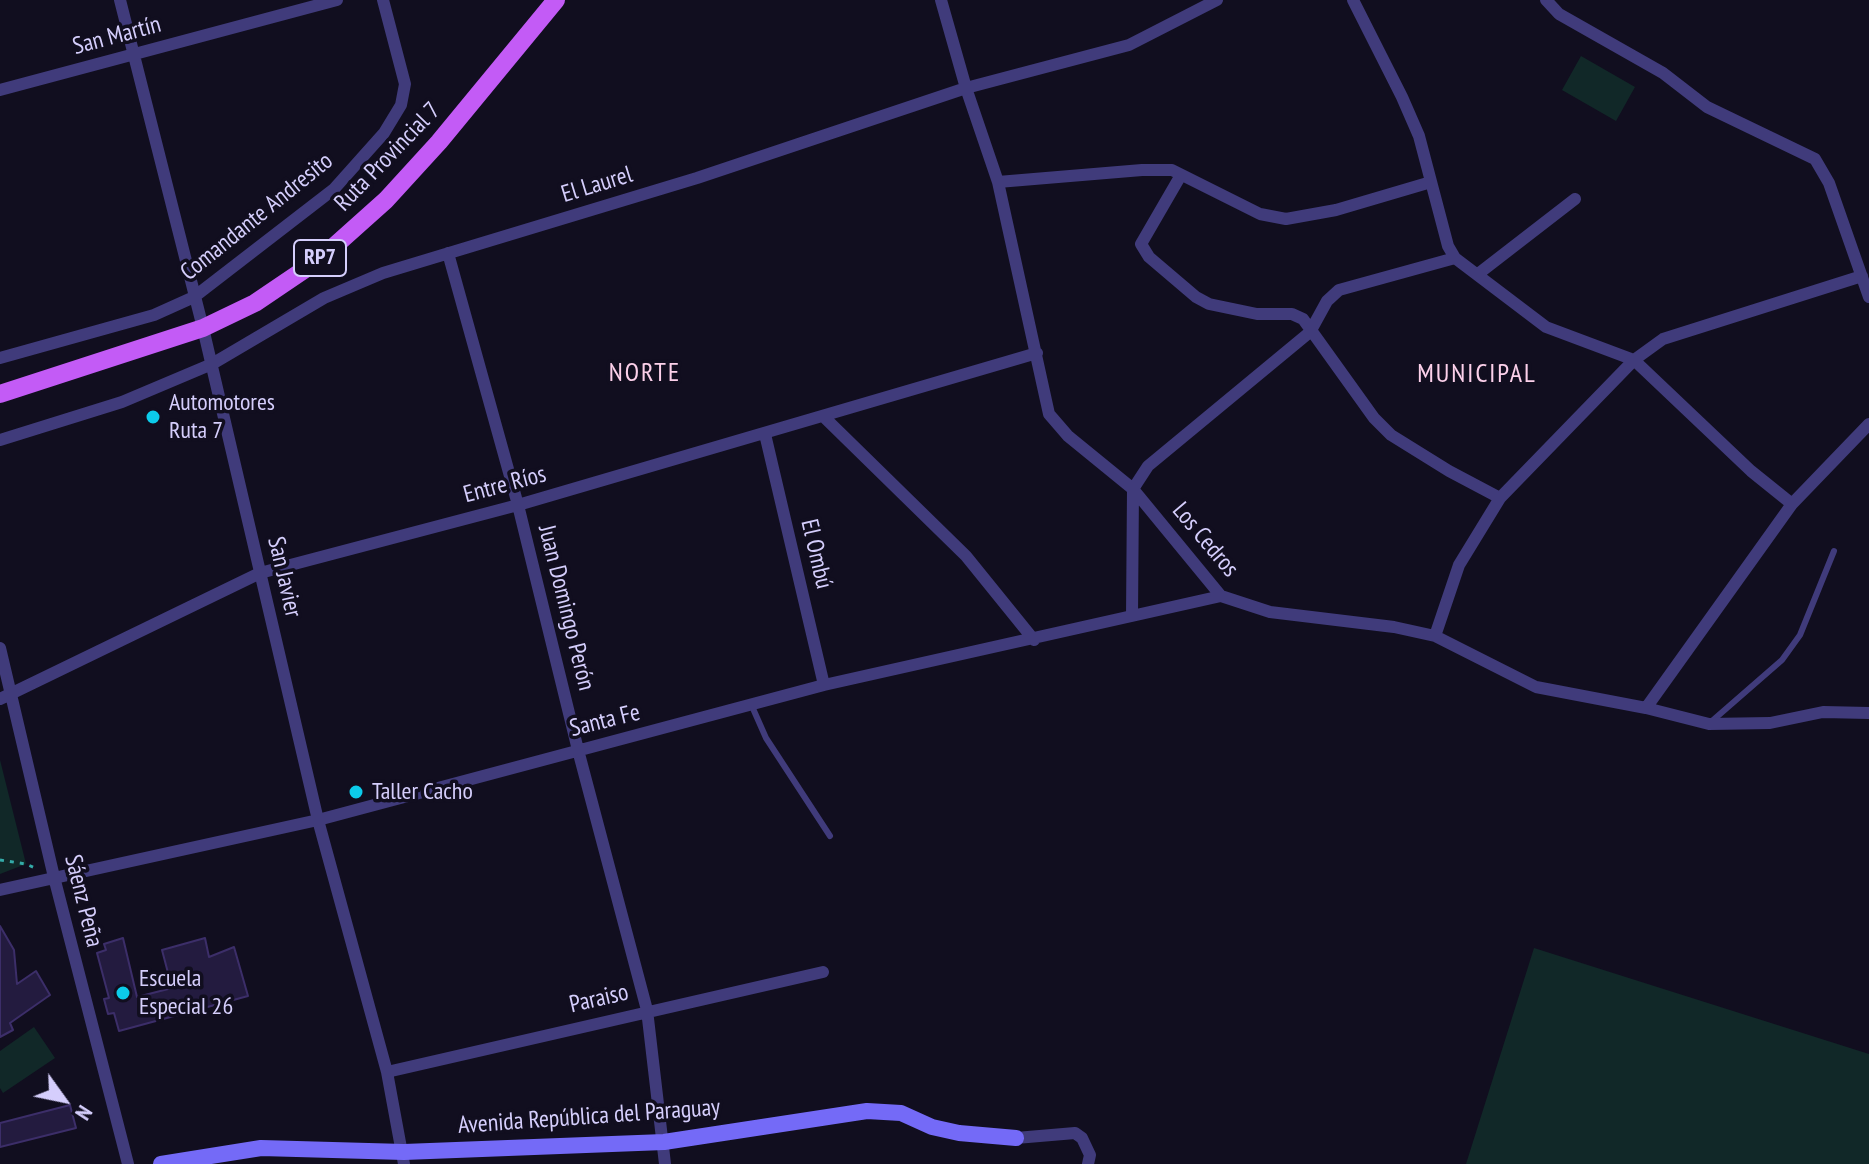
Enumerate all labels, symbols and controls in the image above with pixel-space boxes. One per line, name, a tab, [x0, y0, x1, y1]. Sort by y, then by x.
street label: San Martín	[70, 10, 164, 62]
street label: Ruta Provincial 7	[329, 97, 447, 217]
street label: Comandante Andresito	[175, 147, 339, 287]
street label: El Laurel	[558, 161, 636, 209]
road number: RP7	[294, 240, 346, 276]
district label: NORTE	[609, 358, 681, 390]
district label: MUNICIPAL	[1417, 359, 1537, 391]
place label: Automotores Ruta 7	[169, 389, 275, 445]
marker: Automotores Ruta 7	[144, 408, 162, 426]
street label: Entre Ríos	[461, 460, 549, 510]
street label: Los Cedros	[1166, 497, 1244, 583]
street label: El Ombú	[794, 516, 838, 592]
street label: Juan Domingo Perón	[532, 522, 600, 694]
street label: San Javier	[261, 534, 307, 620]
street label: Santa Fe	[567, 698, 643, 744]
place label: Taller Cacho	[372, 778, 473, 806]
marker: Taller Cacho	[347, 783, 365, 801]
street label: Sáenz Peña	[58, 852, 108, 950]
place label: Escuela Especial 26	[139, 965, 233, 1021]
street label: Paraiso	[567, 978, 631, 1020]
marker: Escuela Especial 26	[114, 984, 132, 1002]
north arrow	[24, 1060, 104, 1140]
street label: Avenida República del Paraguay	[457, 1093, 721, 1141]
text: N	[69, 1100, 99, 1126]

